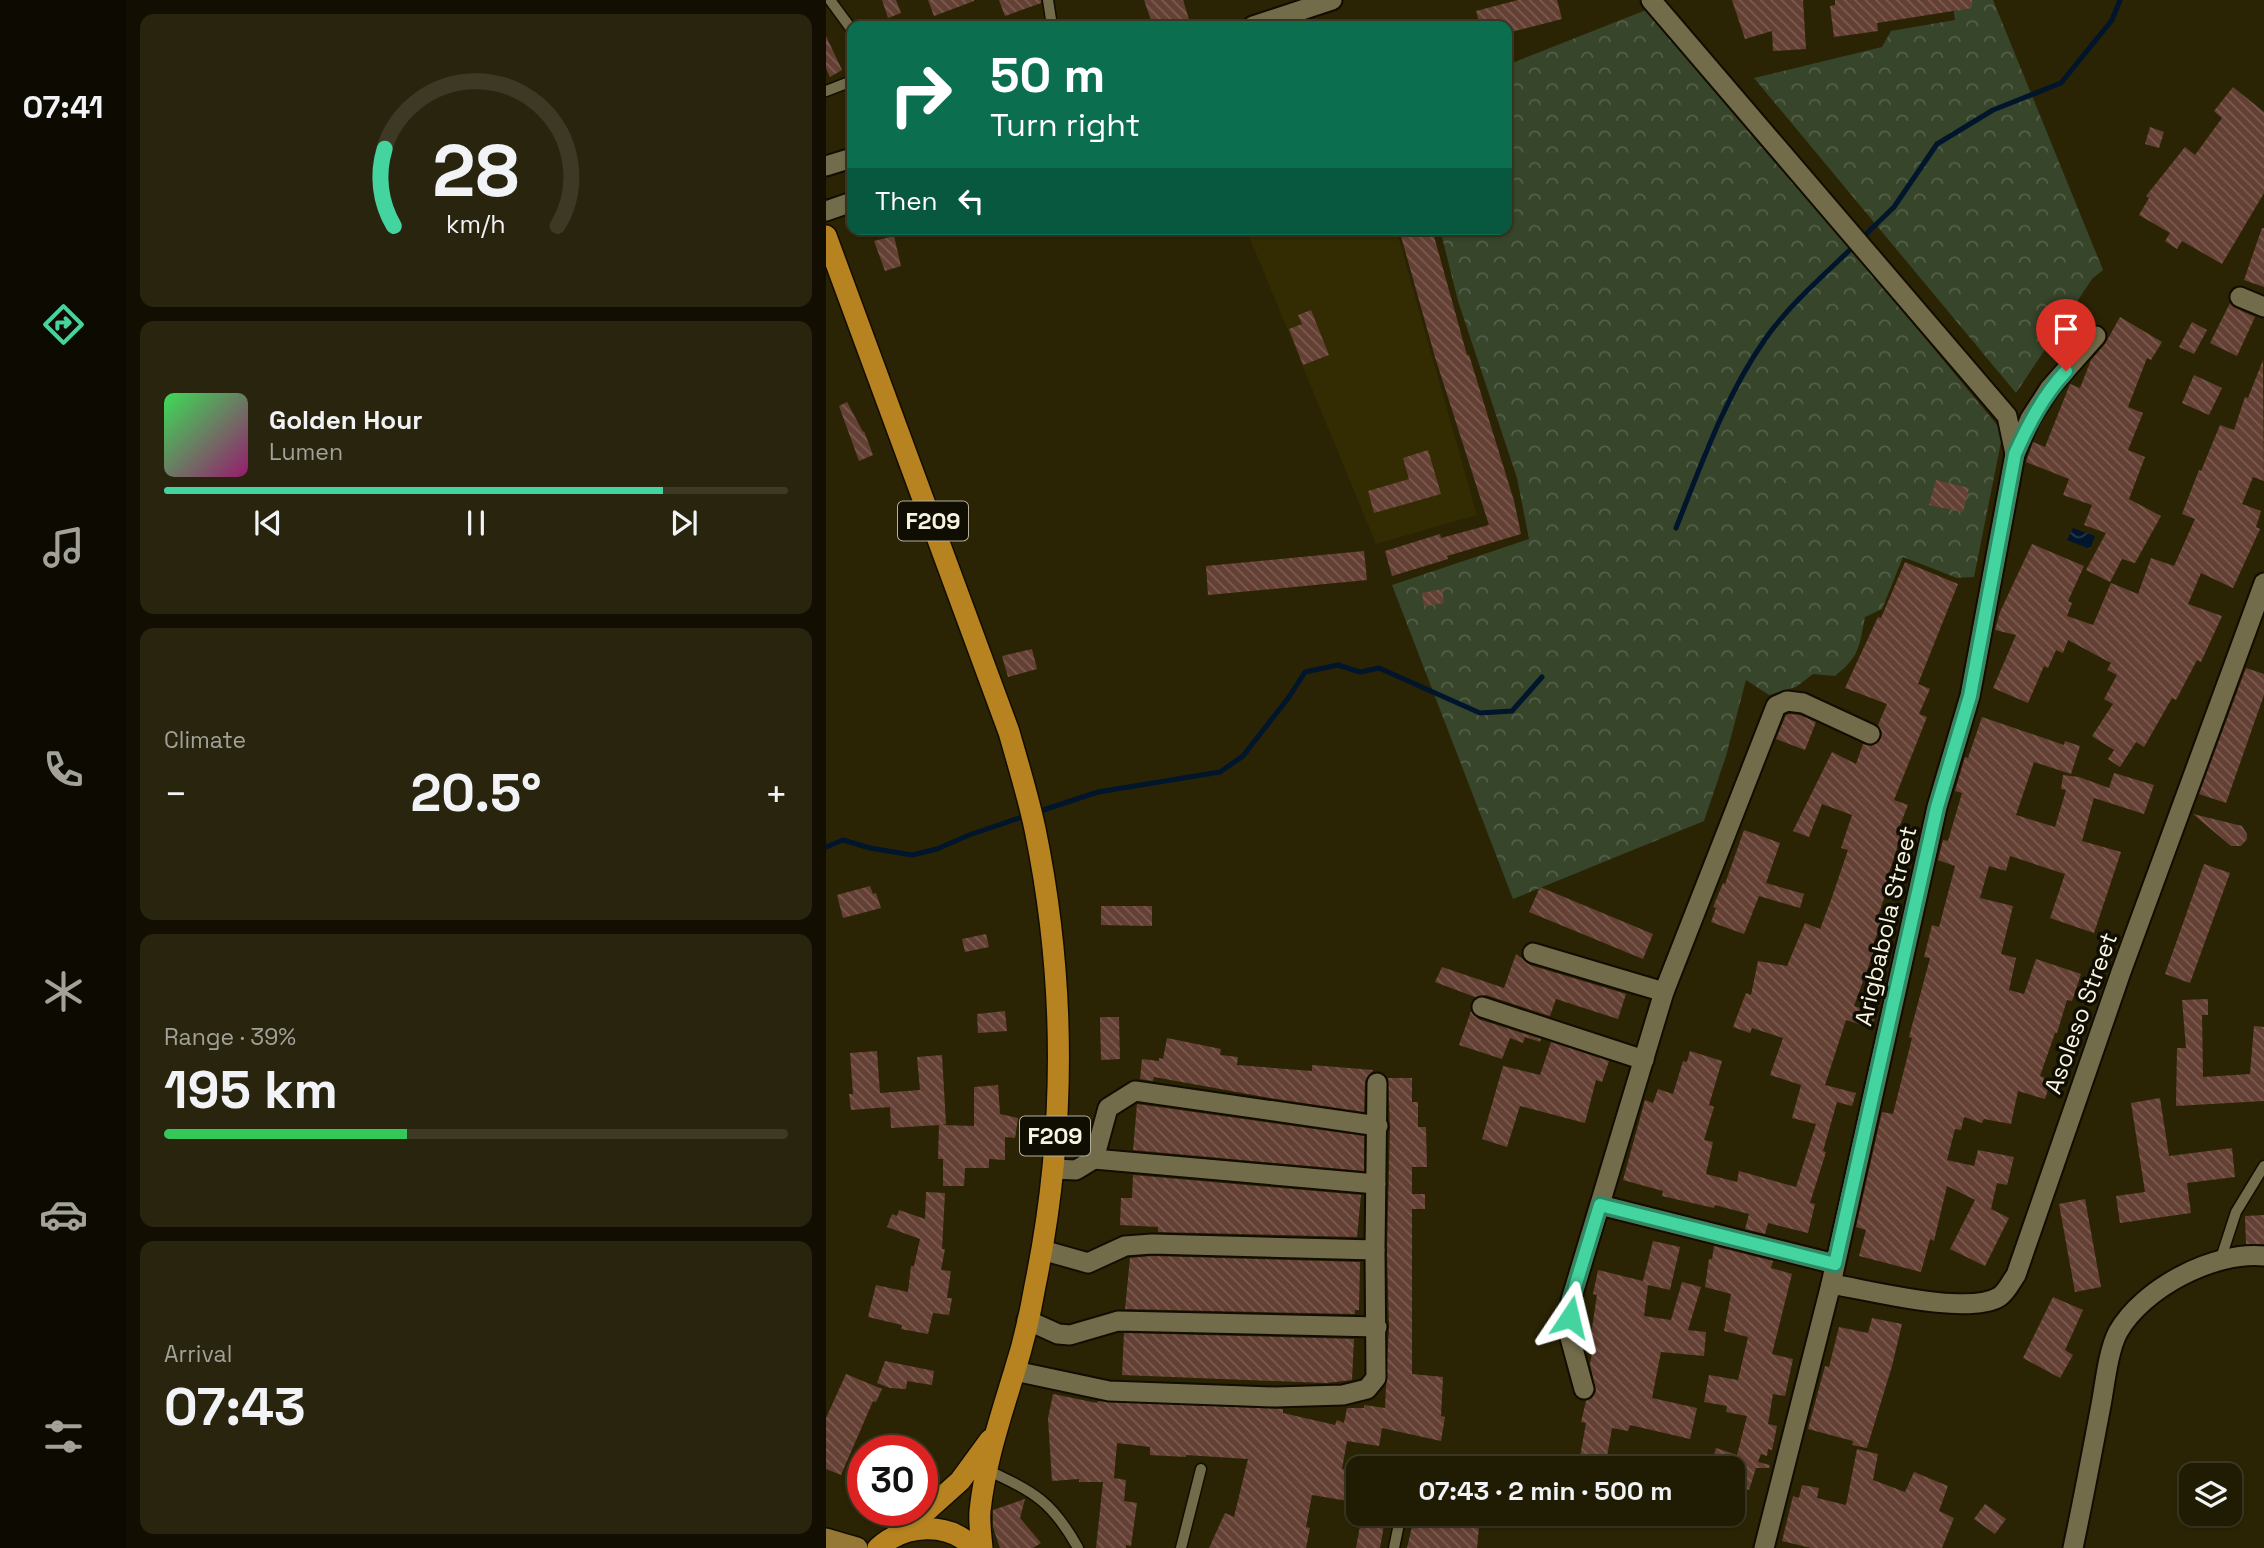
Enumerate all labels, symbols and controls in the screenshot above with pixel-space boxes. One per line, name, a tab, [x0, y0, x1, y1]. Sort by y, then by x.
text: 50 m	[990, 44, 1105, 106]
icon: right	[875, 49, 966, 140]
text: 07:41	[23, 87, 103, 127]
text: Turn right	[990, 105, 1140, 145]
text: 28	[433, 125, 519, 218]
icon: left	[952, 182, 990, 220]
text: Then	[875, 184, 938, 218]
text: km/h	[446, 208, 506, 240]
pin	[2036, 299, 2096, 371]
icon: directions	[39, 300, 88, 349]
icon: arrive	[2047, 310, 2085, 348]
text: Golden Hour	[269, 403, 423, 437]
text: Lumen	[269, 437, 343, 467]
road number: F209	[898, 502, 968, 540]
icon: previous	[249, 504, 287, 542]
icon: pause	[457, 504, 495, 542]
icon: next	[665, 504, 703, 542]
icon: music	[39, 523, 88, 572]
text: Climate	[164, 725, 246, 755]
icon: phone	[39, 745, 88, 794]
text: 20.5°	[410, 760, 542, 826]
text: −	[164, 770, 188, 818]
text: +	[764, 770, 788, 818]
street label: Arigbabola Street	[1847, 823, 1924, 1029]
street label: Asoleso Street	[2037, 928, 2124, 1098]
icon: climate	[39, 967, 88, 1016]
text: Range · 39%	[164, 1022, 296, 1052]
text: 195 km	[164, 1057, 338, 1123]
road number: F209	[1020, 1116, 1090, 1156]
icon: car	[39, 1190, 88, 1239]
position arrow	[1533, 1280, 1607, 1354]
text: Arrival	[164, 1339, 232, 1369]
text: 07:43	[164, 1374, 306, 1440]
icon: filters	[39, 1412, 88, 1461]
speed limit sign: 30	[847, 1435, 938, 1526]
map controls	[2179, 1463, 2242, 1526]
button: layers	[2179, 1463, 2242, 1526]
text: 07:43 · 2 min · 500 m	[1419, 1474, 1672, 1508]

